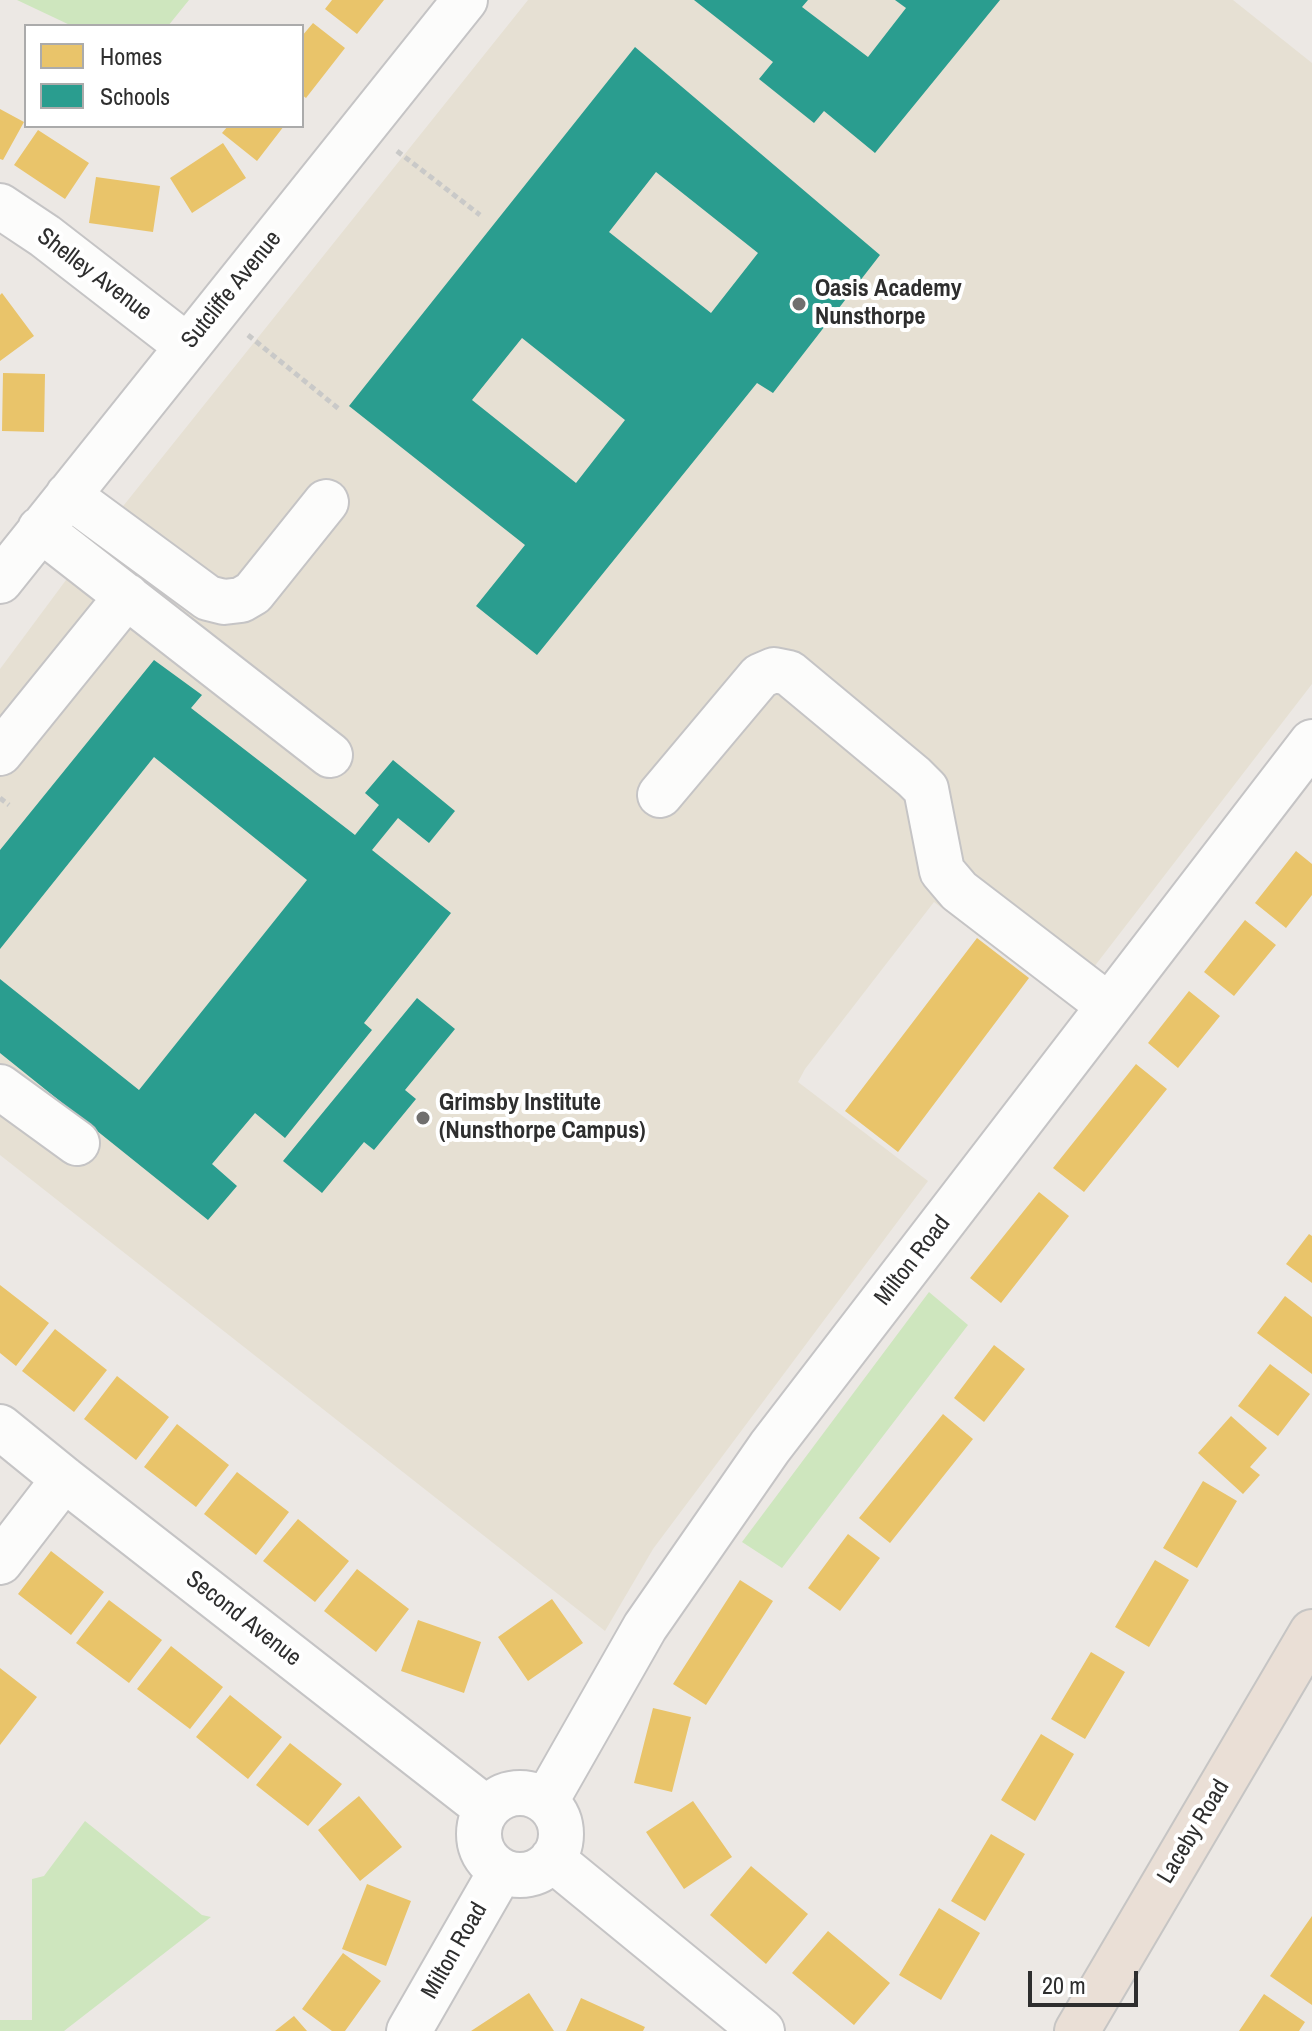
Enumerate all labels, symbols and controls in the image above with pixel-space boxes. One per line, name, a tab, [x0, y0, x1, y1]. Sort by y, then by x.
legend	[24, 24, 304, 128]
text: Homes	[100, 40, 162, 72]
text: Schools	[100, 80, 170, 112]
street label: Shelley Avenue	[31, 222, 157, 328]
street label: Sutcliffe Avenue	[176, 226, 288, 354]
place label: Oasis Academy Nunsthorpe	[815, 276, 962, 332]
marker: Oasis Academy Nunsthorpe	[790, 295, 808, 313]
place label: Grimsby Institute (Nunsthorpe Campus)	[439, 1090, 646, 1146]
marker: Grimsby Institute (Nunsthorpe Campus)	[414, 1109, 432, 1127]
street label: Milton Road	[869, 1210, 957, 1312]
street label: Second Avenue	[180, 1565, 306, 1673]
street label: Laceby Road	[1152, 1775, 1236, 1889]
street label: Milton Road	[416, 1898, 494, 2004]
scale bar	[1032, 1955, 1142, 2005]
text: 20 m	[1042, 1969, 1086, 2001]

